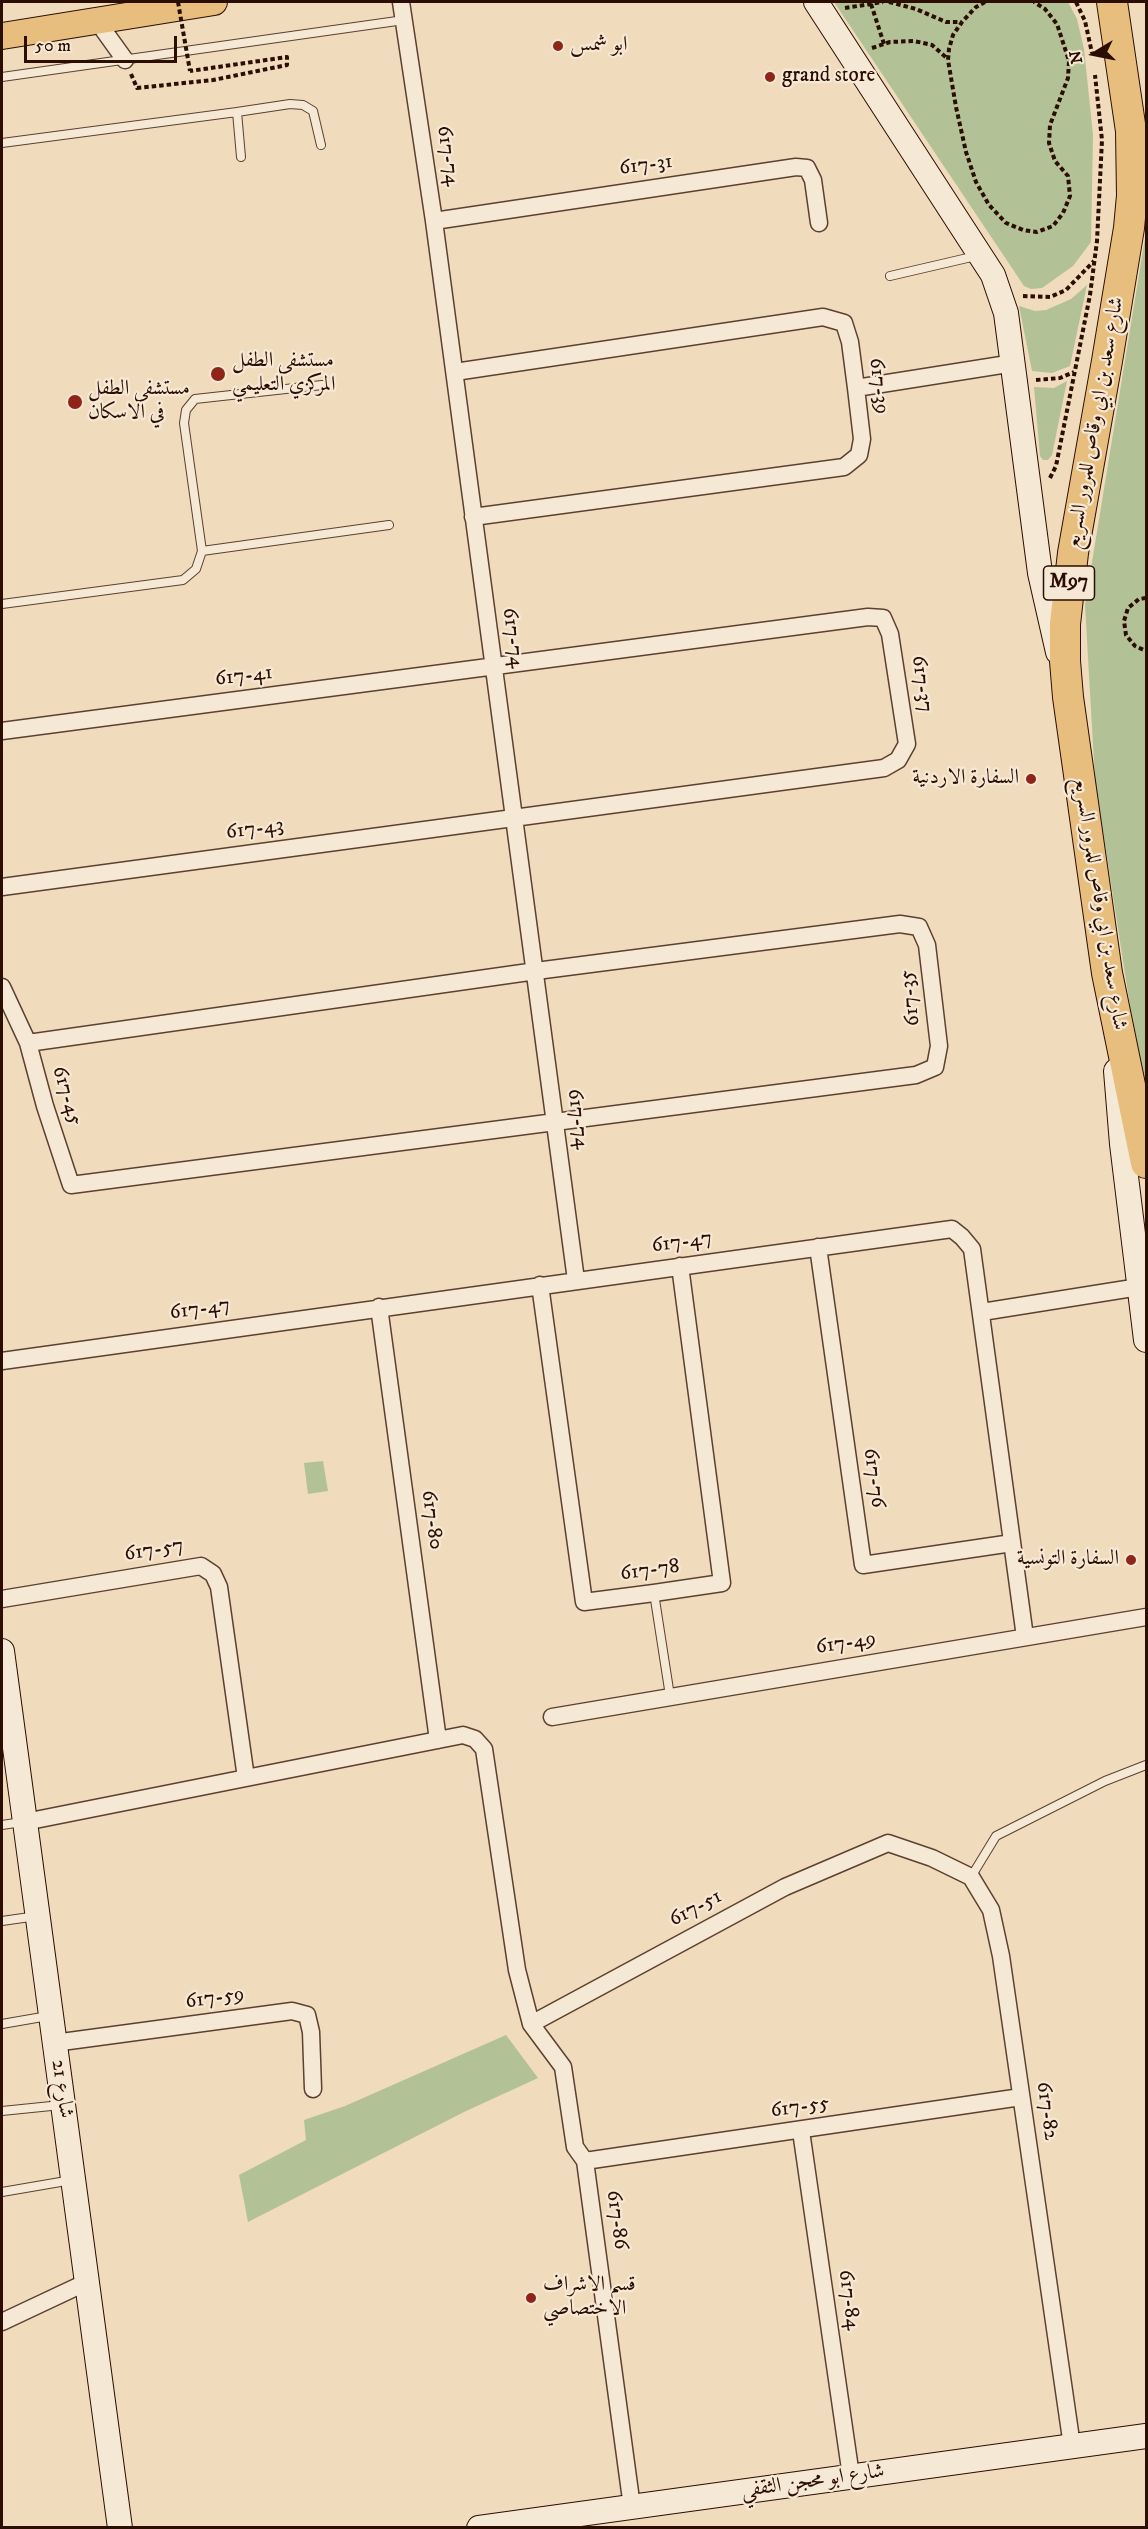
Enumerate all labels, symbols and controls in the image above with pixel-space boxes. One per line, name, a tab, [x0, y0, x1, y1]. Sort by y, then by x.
scale bar	[27, 24, 180, 62]
north arrow	[1064, 24, 1124, 84]
place label: ابو شمس	[570, 33, 628, 59]
text: 50 m	[35, 35, 71, 57]
marker: ابو شمس	[551, 39, 565, 53]
text: N	[1065, 49, 1087, 65]
place label: grand store	[782, 64, 875, 90]
marker: grand store	[763, 70, 777, 84]
street label: 617-74	[430, 124, 464, 188]
street label: 617-31	[618, 150, 674, 182]
street label: شارع سعد بن ابي وقاص للمرور السريع	[1061, 295, 1131, 551]
place label: مستشفى الطفل المركزي التعليمي	[232, 349, 336, 399]
street label: 617-39	[862, 356, 894, 416]
marker: مستشفى الطفل المركزي التعليمي	[209, 365, 227, 383]
place label: مستشفى الطفل في الاسكان	[88, 377, 190, 427]
marker: مستشفى الطفل في الاسكان	[66, 393, 84, 411]
road number: M97	[1044, 566, 1094, 600]
street label: 617-74	[495, 606, 529, 670]
street label: 617-37	[905, 654, 937, 714]
street label: 617-41	[214, 661, 274, 693]
place label: السفارة الاردنية	[912, 766, 1019, 792]
marker: السفارة الاردنية	[1024, 772, 1038, 786]
street label: شارع سعد بن ابي وقاص للمرور السريع	[1067, 776, 1131, 1032]
street label: 617-43	[225, 813, 285, 847]
street label: 617-35	[895, 968, 927, 1028]
street label: 617-45	[45, 1063, 87, 1129]
street label: 617-74	[560, 1087, 594, 1151]
street label: 617-47	[650, 1226, 714, 1260]
street label: 617-47	[168, 1293, 232, 1327]
street label: 617-76	[856, 1447, 890, 1509]
street label: 617-80	[414, 1489, 448, 1551]
street label: 617-57	[123, 1534, 185, 1568]
place label: السفارة التونسية	[1017, 1547, 1119, 1573]
marker: السفارة التونسية	[1124, 1553, 1138, 1567]
street label: 617-78	[619, 1554, 681, 1588]
street label: 617-49	[814, 1627, 878, 1661]
street label: 617-51	[665, 1885, 727, 1933]
street label: 617-59	[184, 1982, 246, 2016]
street label: شارع 21	[44, 2058, 78, 2120]
street label: 617-82	[1029, 2080, 1063, 2142]
street label: 617-55	[769, 2091, 831, 2125]
street label: 617-86	[599, 2189, 633, 2251]
street label: 617-84	[831, 2268, 865, 2332]
place label: قسم الاشراف الاختصاصي	[543, 2273, 636, 2323]
marker: قسم الاشراف الاختصاصي	[524, 2291, 538, 2305]
street label: شارع ابو محجن الثقفي	[740, 2459, 886, 2505]

